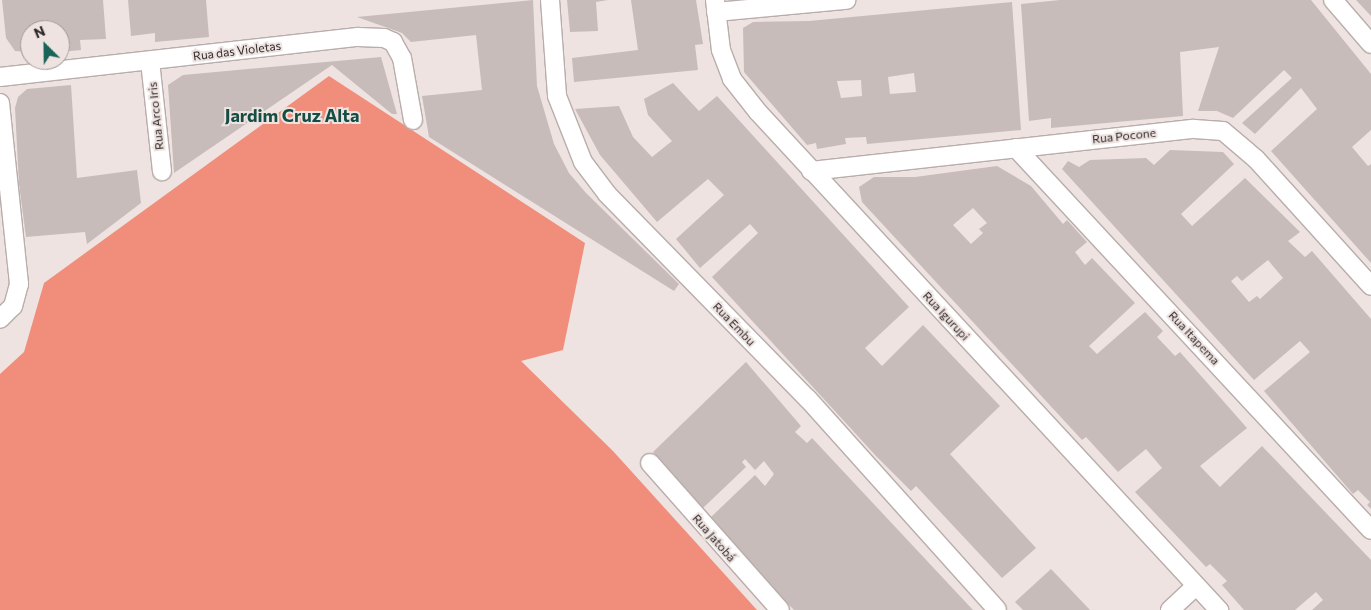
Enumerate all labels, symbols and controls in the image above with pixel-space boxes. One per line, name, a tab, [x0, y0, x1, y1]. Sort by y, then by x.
north arrow	[20, 20, 70, 70]
text: N	[31, 22, 47, 42]
street label: Rua das Violetas	[192, 38, 282, 64]
street label: Rua Arco Iris	[145, 81, 167, 151]
district label: Jardim Cruz Alta	[225, 104, 359, 126]
street label: Rua Pocone	[1091, 125, 1157, 147]
street label: Rua Igurupi	[920, 289, 972, 343]
street label: Rua Embu	[710, 299, 758, 349]
street label: Rua Itapema	[1166, 308, 1222, 368]
street label: Rua Jatobá	[689, 511, 739, 565]

